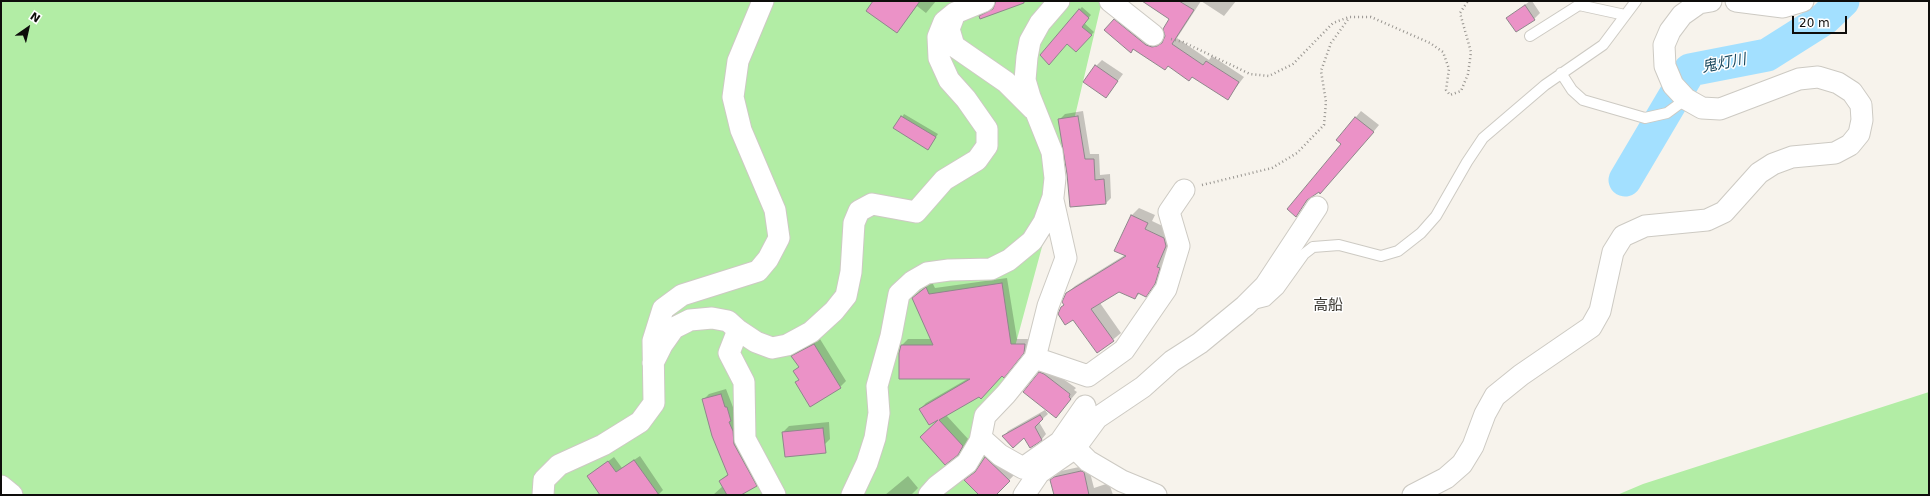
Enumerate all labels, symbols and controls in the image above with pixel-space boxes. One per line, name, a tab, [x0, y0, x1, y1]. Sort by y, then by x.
north arrow	[8, 8, 48, 48]
scale bar	[1794, 8, 1849, 34]
text: N	[28, 10, 42, 26]
text: 20 m	[1799, 16, 1830, 30]
water label: 鬼灯川	[1700, 51, 1748, 77]
district label: 高船	[1313, 297, 1343, 315]

